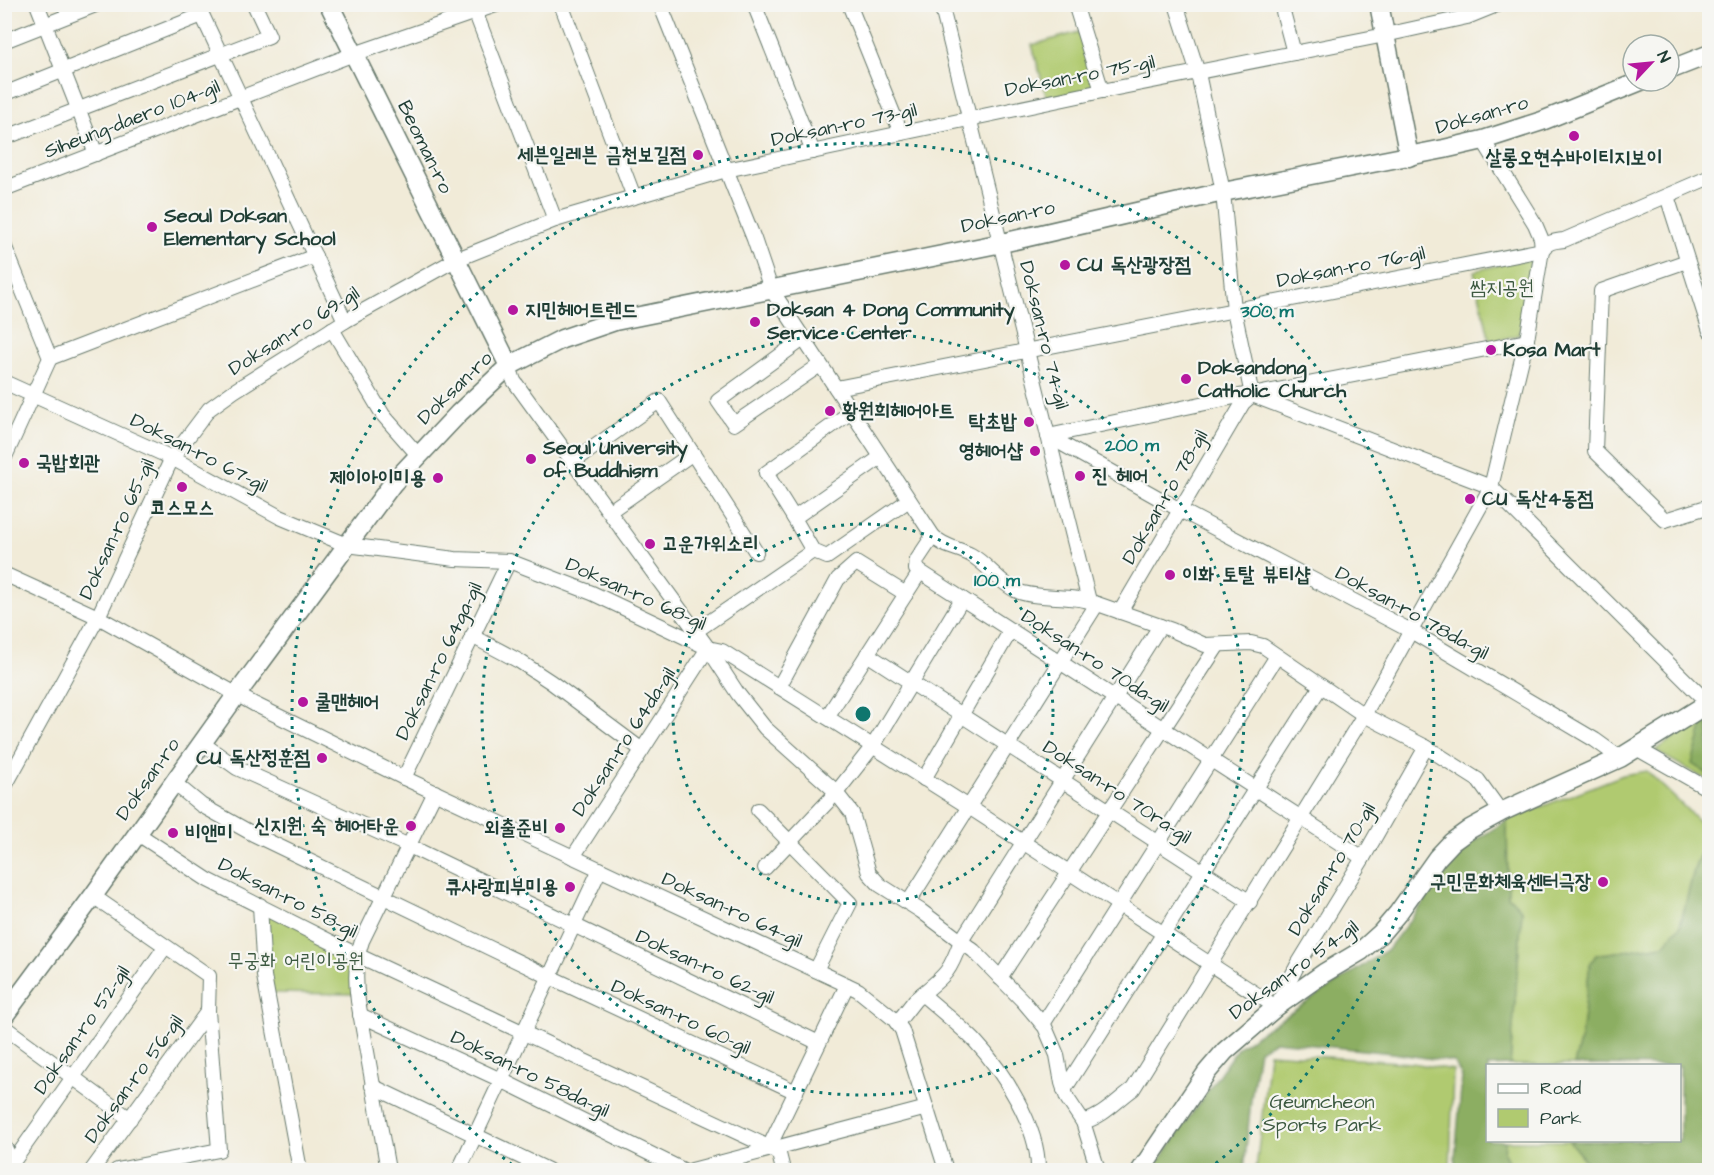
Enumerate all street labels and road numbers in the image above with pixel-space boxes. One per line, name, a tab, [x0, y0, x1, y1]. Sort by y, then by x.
street label: Doksan-ro 75-gil	[1003, 48, 1158, 105]
street label: Siheung-daero 104-gil	[40, 73, 224, 166]
street label: Doksan-ro	[1432, 88, 1532, 142]
street label: Beoman-ro	[390, 96, 460, 198]
street label: Doksan-ro 73-gil	[769, 96, 920, 155]
street label: Doksan-ro	[959, 193, 1057, 241]
street label: Doksan-ro 76-gil	[1274, 239, 1428, 296]
street label: Doksan-ro 74-gil	[1011, 258, 1076, 412]
street label: Doksan-ro 69-gil	[223, 279, 365, 383]
street label: Doksan-ro	[411, 345, 499, 431]
street label: Doksan-ro 67-gil	[125, 406, 273, 501]
street label: Doksan-ro 78-gil	[1115, 425, 1216, 570]
street label: Doksan-ro 65-gil	[72, 454, 163, 605]
street label: Doksan-ro 68-gil	[561, 550, 711, 639]
street label: Doksan-ro 78da-gil	[1330, 559, 1494, 668]
street label: Doksan-ro 64ga-gil	[389, 577, 490, 745]
street label: Doksan-ro 70da-gil	[1015, 603, 1174, 720]
street label: Doksan-ro 64da-gil	[565, 662, 684, 823]
street label: Doksan-ro	[109, 732, 187, 826]
street label: Doksan-ro 70ra-gil	[1037, 733, 1197, 851]
street label: Doksan-ro 70-gil	[1281, 797, 1384, 941]
street label: Doksan-ro 58-gil	[213, 851, 363, 946]
street label: Doksan-ro 64-gil	[657, 865, 807, 956]
street label: Doksan-ro 54-gil	[1224, 914, 1365, 1027]
street label: Doksan-ro 62-gil	[631, 923, 779, 1012]
street label: Doksan-ro 52-gil	[27, 960, 138, 1101]
street label: Doksan-ro 60-gil	[606, 972, 755, 1063]
street label: Doksan-ro 56-gil	[78, 1009, 191, 1150]
street label: Doksan-ro 58da-gil	[445, 1023, 614, 1126]

